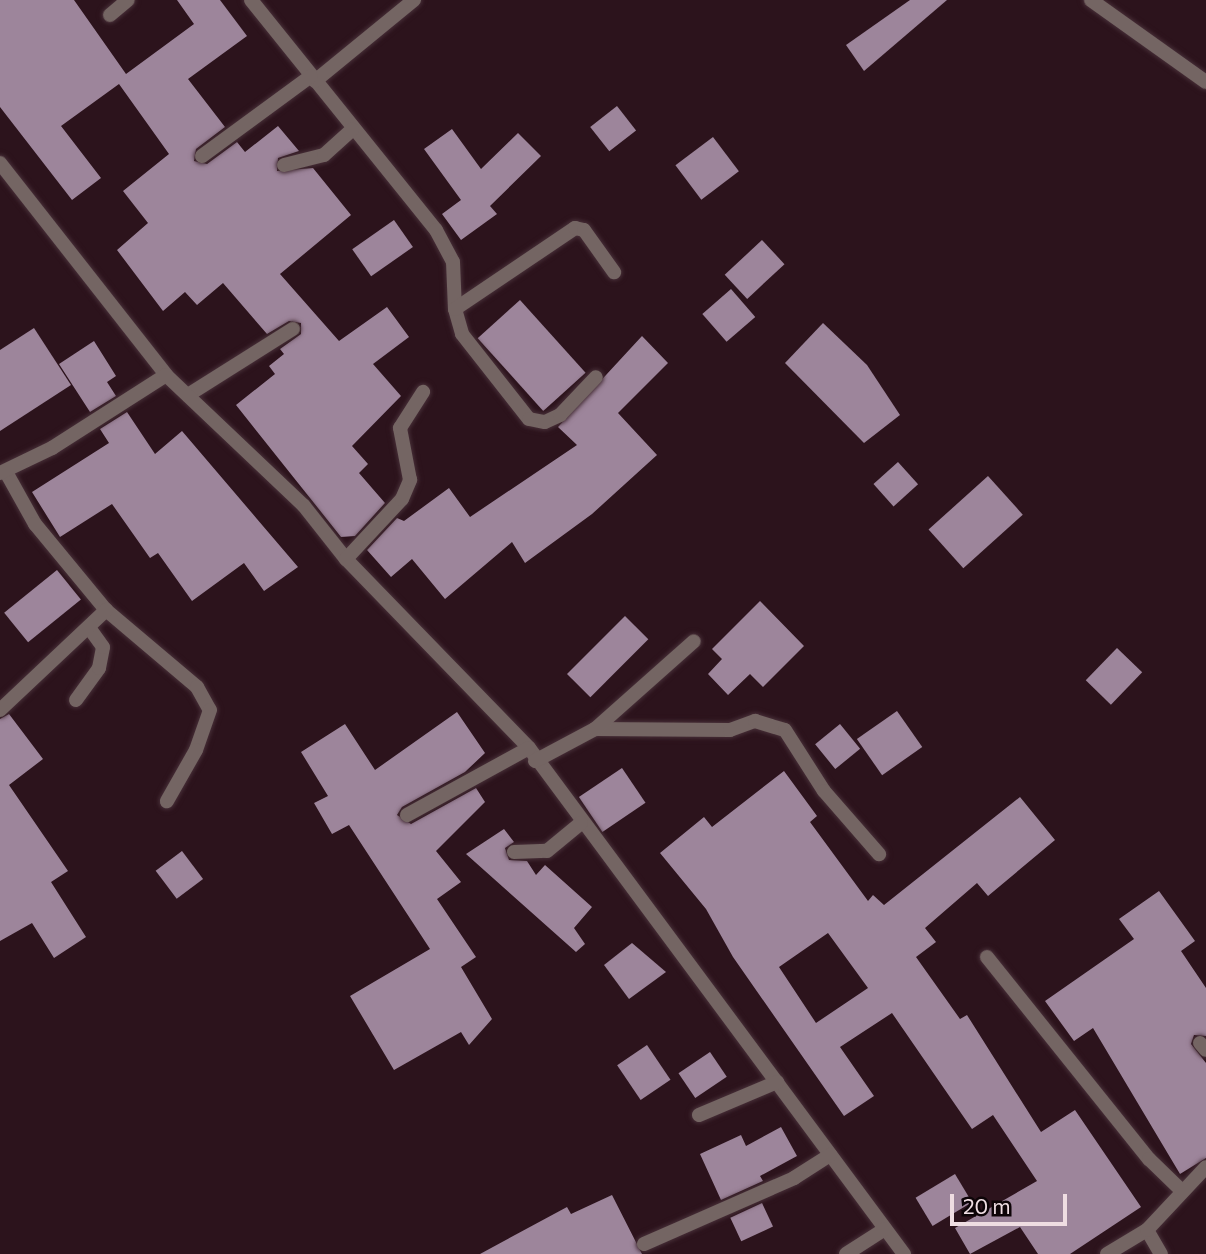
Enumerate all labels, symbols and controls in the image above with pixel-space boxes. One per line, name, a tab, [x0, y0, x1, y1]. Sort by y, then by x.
scale bar	[954, 1180, 1071, 1224]
text: 20 m	[963, 1193, 1011, 1218]

